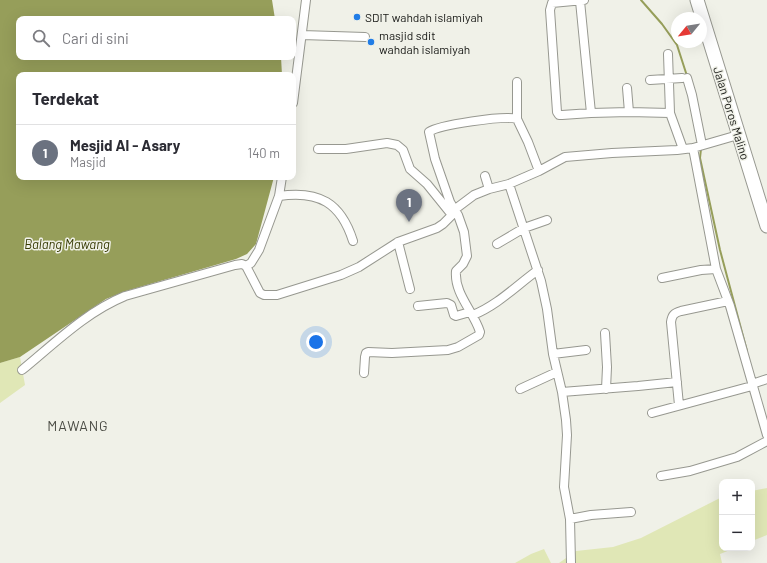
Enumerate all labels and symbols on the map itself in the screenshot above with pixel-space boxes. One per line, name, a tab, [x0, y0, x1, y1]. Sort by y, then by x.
place label: SDIT wahdah islamiyah	[365, 10, 483, 24]
marker: SDIT wahdah islamiyah	[352, 12, 362, 22]
north arrow	[671, 12, 707, 48]
place label: masjid sdit wahdah islamiyah	[379, 28, 470, 56]
marker: masjid sdit wahdah islamiyah	[366, 37, 376, 47]
street label: Jalan Poros Malino	[711, 65, 753, 161]
pin: 1	[396, 189, 422, 222]
water label: Balang Mawang	[24, 236, 110, 252]
your location	[306, 332, 326, 352]
district label: MAWANG	[47, 417, 109, 434]

